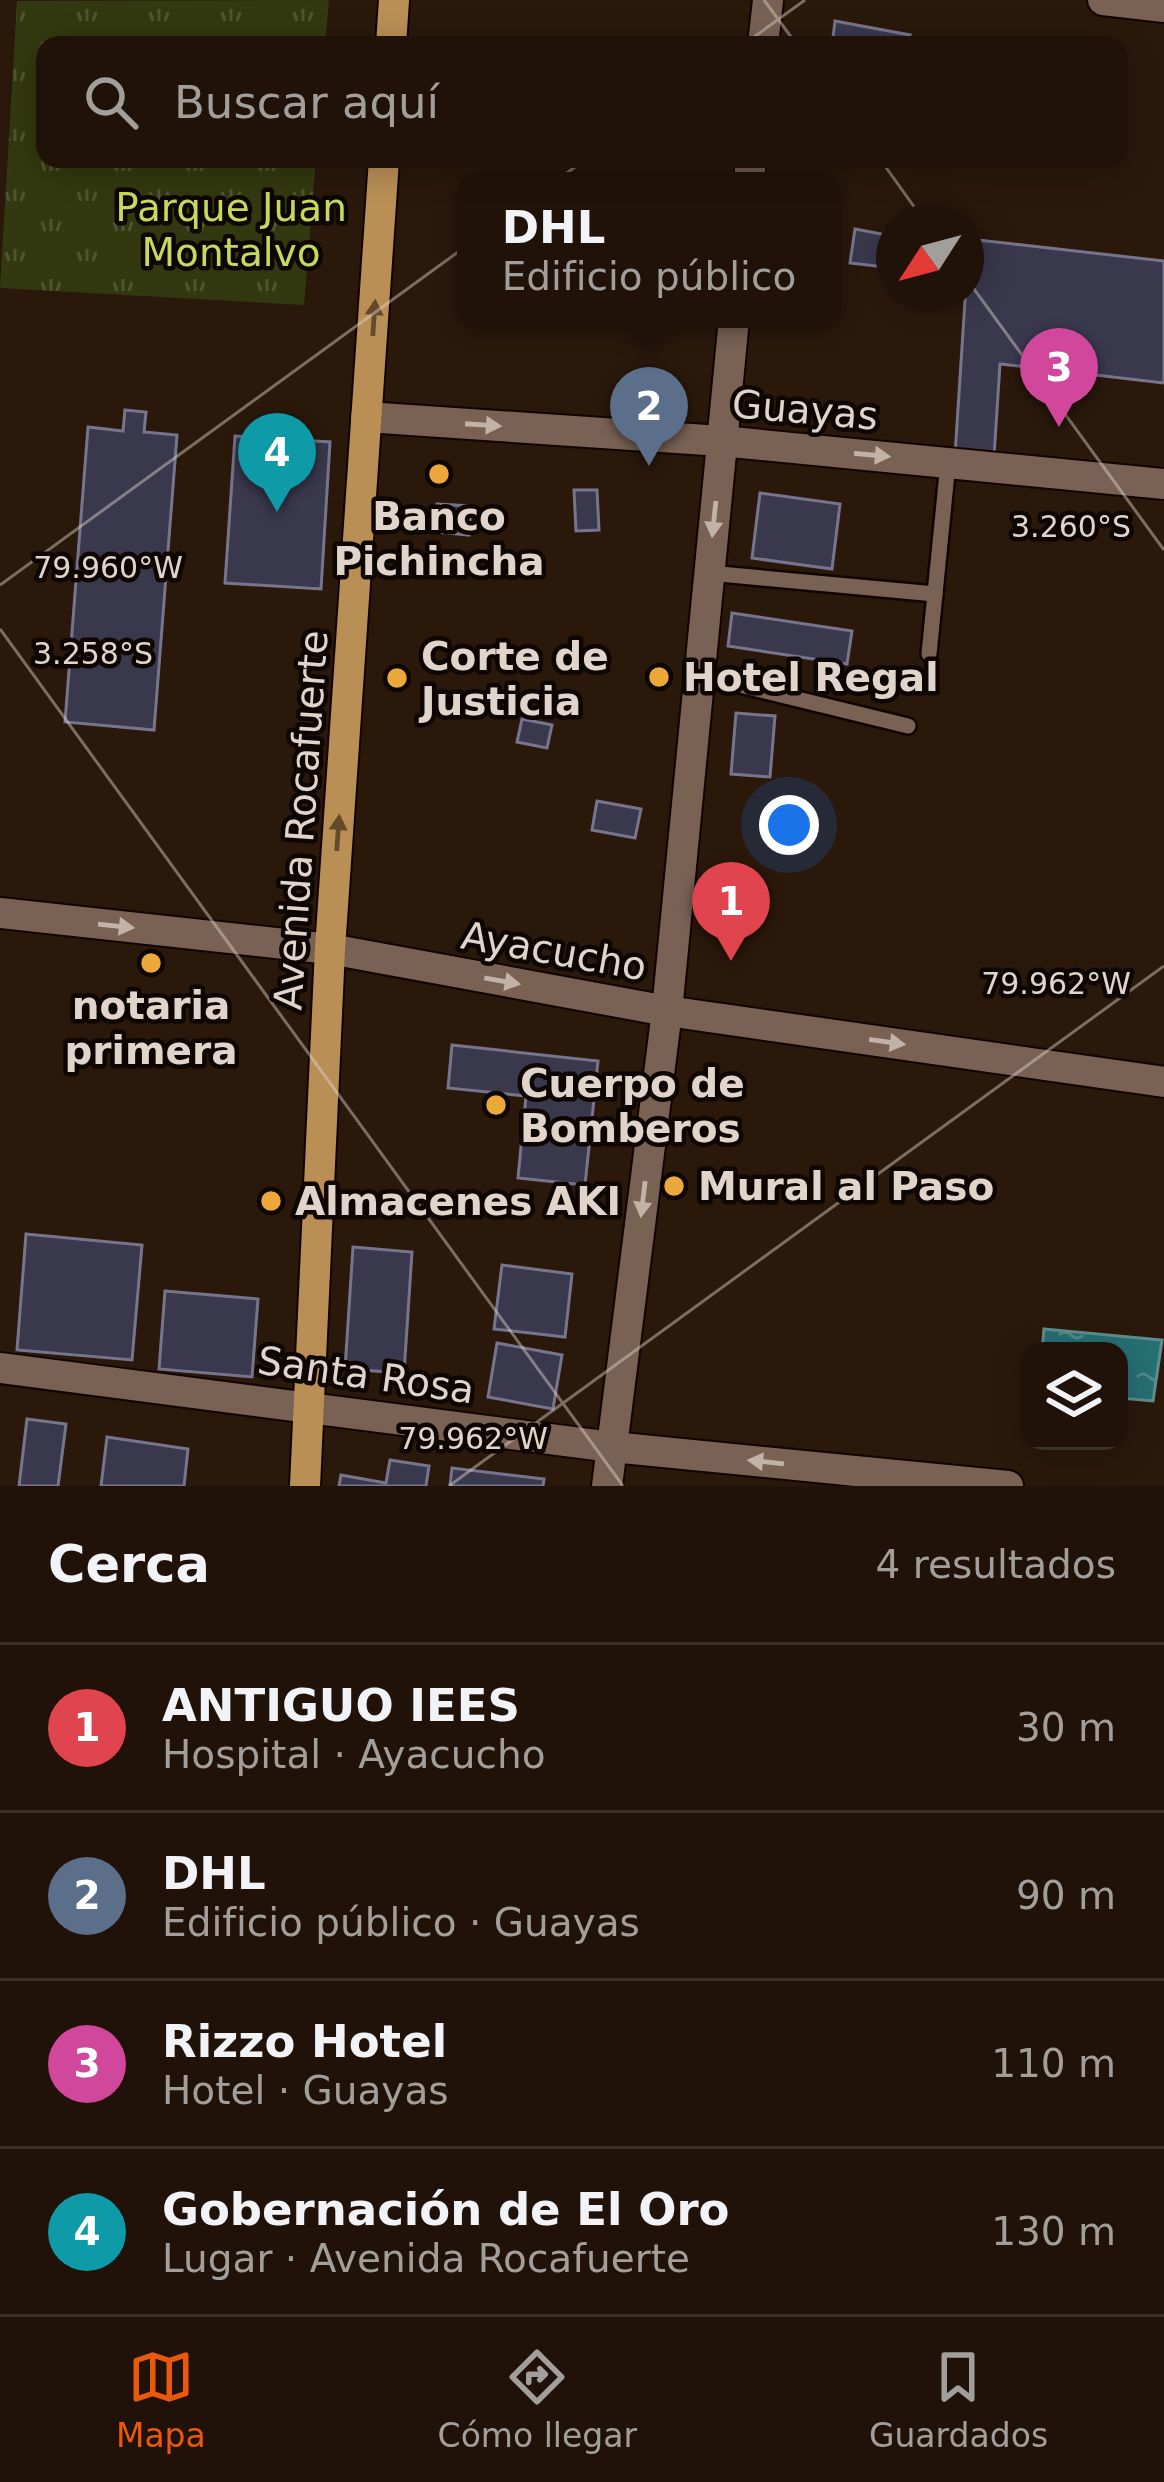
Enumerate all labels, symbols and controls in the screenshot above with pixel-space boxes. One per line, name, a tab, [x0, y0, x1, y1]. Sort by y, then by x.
search box	[36, 36, 1128, 168]
icon: search	[78, 69, 144, 135]
text: Buscar aquí	[174, 76, 439, 129]
popup	[457, 172, 841, 328]
park label: Parque Juan Montalvo	[115, 185, 347, 275]
text: DHL	[502, 201, 605, 254]
north arrow	[876, 204, 984, 312]
text: Edificio público	[502, 254, 796, 299]
one-way arrow	[365, 298, 384, 336]
pin: 3	[1020, 328, 1098, 427]
pin: 2	[610, 367, 688, 466]
street label: Guayas	[730, 381, 880, 439]
pin: 4	[238, 413, 316, 512]
one-way arrow	[465, 416, 502, 435]
one-way arrow	[854, 446, 891, 465]
marker: Banco Pichincha	[426, 461, 452, 487]
place label: Banco Pichincha	[333, 494, 545, 584]
one-way arrow	[704, 501, 723, 538]
text: 3.260°S	[1011, 509, 1131, 544]
text: 79.960°W	[33, 550, 183, 585]
street label: Avenida Rocafuerte	[265, 629, 337, 1011]
place label: Corte de Justicia	[418, 634, 609, 724]
text: 3.258°S	[33, 636, 153, 671]
place label: Hotel Regal	[683, 655, 939, 700]
marker: Hotel Regal	[646, 664, 672, 690]
marker: Corte de Justicia	[384, 665, 410, 691]
your location	[759, 795, 819, 855]
one-way arrow	[328, 814, 347, 851]
pin: 1	[692, 862, 770, 961]
street label: Ayacucho	[458, 913, 650, 989]
one-way arrow	[98, 917, 135, 936]
marker: notaria primera	[138, 950, 164, 976]
text: 79.962°W	[981, 966, 1131, 1001]
one-way arrow	[484, 972, 522, 991]
place label: notaria primera	[64, 983, 238, 1073]
one-way arrow	[869, 1033, 906, 1052]
place label: Cuerpo de Bomberos	[520, 1061, 745, 1151]
marker: Cuerpo de Bomberos	[483, 1092, 509, 1118]
place label: Mural al Paso	[698, 1164, 994, 1209]
marker: Mural al Paso	[661, 1173, 687, 1199]
place label: Almacenes AKI	[295, 1179, 621, 1224]
one-way arrow	[634, 1181, 653, 1218]
marker: Almacenes AKI	[258, 1188, 284, 1214]
street label: Santa Rosa	[255, 1338, 477, 1412]
map controls	[1020, 1342, 1128, 1450]
button: layers	[1020, 1342, 1128, 1450]
text: 79.962°W	[398, 1421, 548, 1456]
one-way arrow	[747, 1452, 784, 1471]
text: Cerca	[48, 1535, 210, 1594]
text: 4 resultados	[876, 1542, 1116, 1587]
text: ANTIGUO IEES	[162, 1679, 520, 1732]
text: 1	[73, 1705, 101, 1750]
text: 30 m	[1016, 1705, 1116, 1750]
text: Hospital · Ayacucho	[162, 1732, 546, 1777]
text: DHL	[162, 1847, 266, 1900]
text: 2	[73, 1873, 101, 1918]
text: 90 m	[1016, 1873, 1116, 1918]
text: Edificio público · Guayas	[162, 1900, 640, 1945]
text: Rizzo Hotel	[162, 2015, 447, 2068]
text: 3	[73, 2041, 101, 2086]
text: 110 m	[991, 2041, 1116, 2086]
text: Hotel · Guayas	[162, 2068, 449, 2113]
text: Gobernación de El Oro	[162, 2183, 730, 2236]
text: 4	[73, 2209, 101, 2254]
text: 130 m	[991, 2209, 1116, 2254]
text: Lugar · Avenida Rocafuerte	[162, 2236, 690, 2281]
tab: Mapa	[116, 2344, 206, 2455]
tab: Cómo llegar	[438, 2344, 637, 2455]
tab: Guardados	[869, 2344, 1048, 2455]

